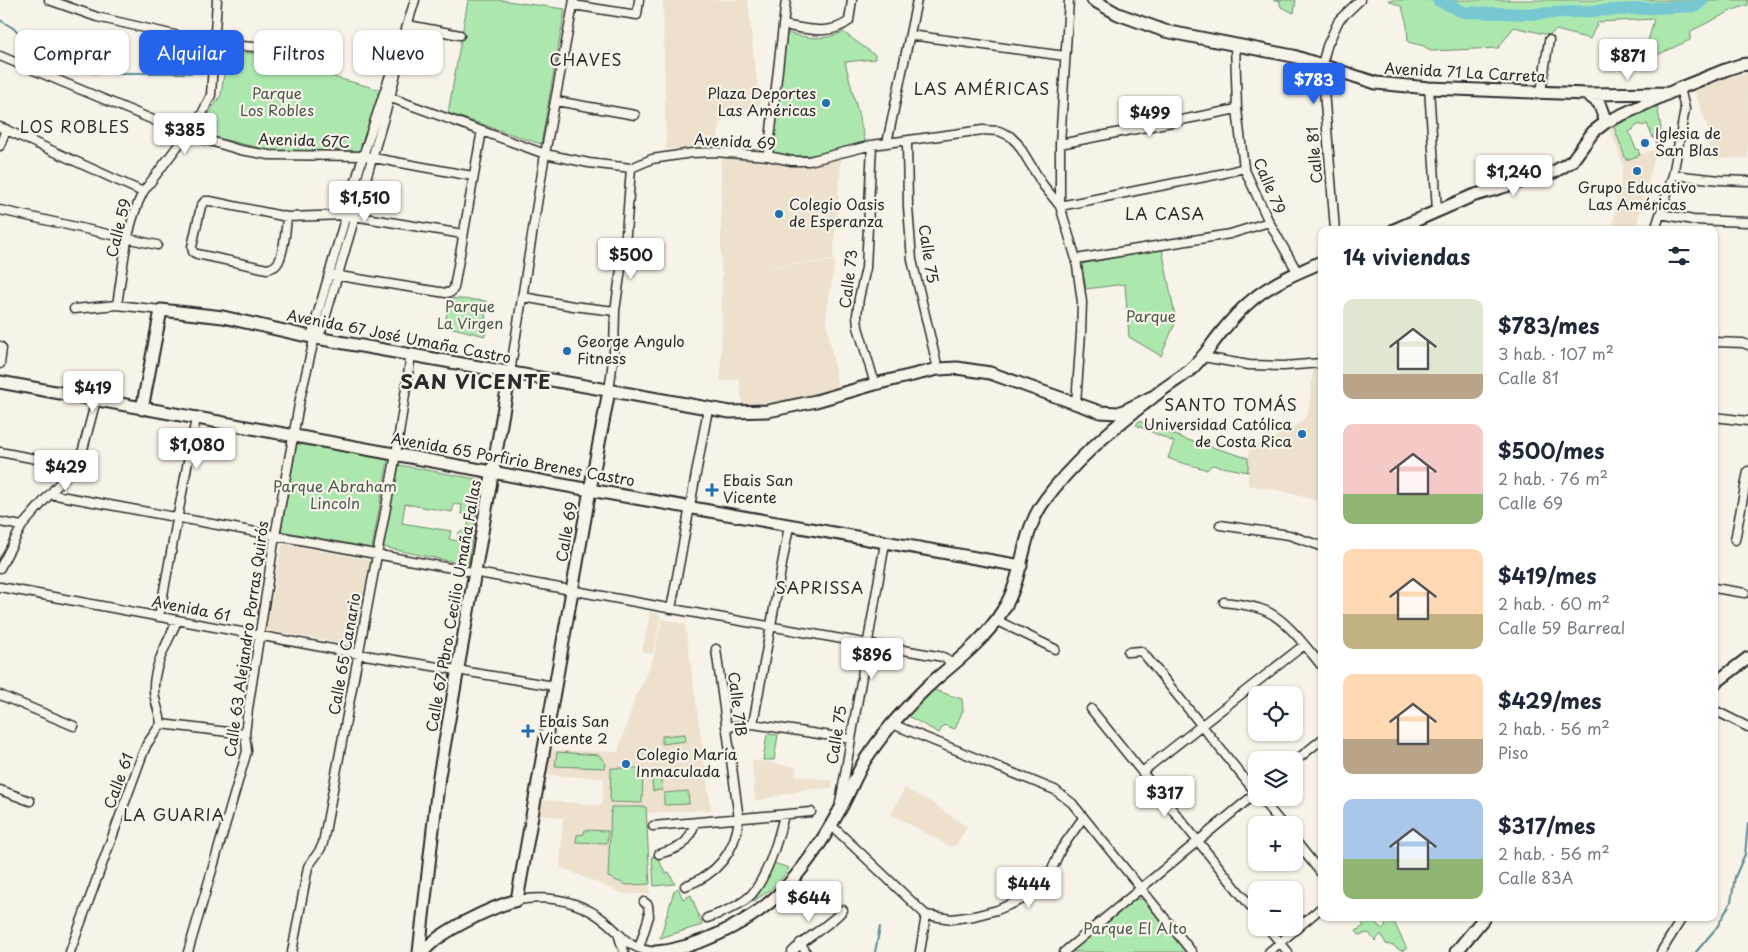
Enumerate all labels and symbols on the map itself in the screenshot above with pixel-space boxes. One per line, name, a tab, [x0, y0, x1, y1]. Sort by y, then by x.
pin: $871	[1598, 38, 1658, 81]
district label: CHAVES	[549, 47, 623, 71]
street label: Avenida 71 La Carreta	[1384, 56, 1547, 87]
pin: $783	[1284, 62, 1344, 105]
district label: LAS AMÉRICAS	[914, 76, 1050, 100]
park label: Parque Los Robles	[240, 81, 314, 121]
place label: Plaza Deportes Las Américas	[707, 81, 816, 121]
pin: $499	[1120, 96, 1180, 138]
marker: Plaza Deportes Las Américas	[820, 97, 832, 109]
pin: $385	[155, 112, 215, 155]
district label: LOS ROBLES	[20, 114, 130, 138]
place label: Iglesia de San Blas	[1655, 121, 1721, 161]
street label: Avenida 67C	[258, 126, 350, 153]
street label: Calle 81	[1300, 126, 1327, 185]
street label: Avenida 69	[694, 127, 777, 154]
marker: Iglesia de San Blas	[1639, 137, 1651, 149]
street label: Calle 79	[1248, 154, 1292, 217]
pin: $1,240	[1473, 154, 1555, 197]
marker: Grupo Educativo Las Américas	[1631, 165, 1643, 177]
place label: Grupo Educativo Las Américas	[1578, 175, 1696, 215]
pin: $1,510	[324, 180, 406, 223]
place label: Colegio Oasis de Esperanza	[789, 192, 885, 232]
street label: Calle 59	[99, 196, 136, 259]
district label: LA CASA	[1125, 201, 1205, 225]
marker: Colegio Oasis de Esperanza	[773, 208, 785, 220]
street label: Calle 75	[913, 223, 945, 285]
pin: $500	[601, 238, 661, 280]
street label: Calle 73	[832, 248, 863, 310]
park label: Parque La Virgen	[437, 294, 503, 334]
street label: Avenida 67 José Umaña Castro	[285, 302, 513, 369]
park label: Parque	[1126, 304, 1176, 327]
place label: George Angulo Fitness	[577, 329, 685, 369]
marker: George Angulo Fitness	[561, 345, 573, 357]
district label: SAN VICENTE	[400, 366, 552, 396]
pin: $419	[63, 370, 123, 413]
district label: SANTO TOMÁS	[1164, 392, 1298, 416]
place label: Universidad Católica de Costa Rica	[1143, 412, 1293, 452]
street label: Avenida 65 Porfirio Brenes Castro	[390, 426, 637, 491]
pin: $1,080	[156, 428, 238, 470]
marker: Universidad Católica de Costa Rica	[1296, 428, 1308, 440]
pin: $429	[36, 450, 96, 492]
place label: Ebais San Vicente	[723, 468, 793, 508]
park label: Parque Abraham Lincoln	[273, 474, 397, 514]
street label: Calle 67 Pbro. Cecilio Umaña Fallas	[419, 478, 486, 734]
marker: Ebais San Vicente	[705, 483, 719, 497]
street label: Calle 69	[549, 500, 582, 564]
street label: Calle 63 Alejandro Porras Quirós	[218, 519, 274, 758]
district label: SAPRISSA	[776, 575, 864, 599]
street label: Avenida 61	[150, 589, 232, 626]
street label: Calle 65 Canario	[321, 591, 366, 717]
pin: $896	[842, 638, 902, 680]
street label: Calle 71B	[723, 670, 754, 738]
street label: Calle 75	[820, 704, 852, 766]
place label: Ebais San Vicente 2	[539, 709, 609, 749]
marker: Ebais San Vicente 2	[521, 724, 535, 738]
place label: Colegio María Inmaculada	[636, 742, 738, 782]
street label: Calle 61	[97, 749, 138, 812]
marker: Colegio María Inmaculada	[620, 758, 632, 770]
pin: $317	[1135, 776, 1195, 818]
district label: LA GUARIA	[123, 802, 225, 826]
pin: $444	[999, 866, 1059, 909]
pin: $644	[779, 880, 839, 923]
park label: Parque El Alto	[1083, 916, 1187, 939]

